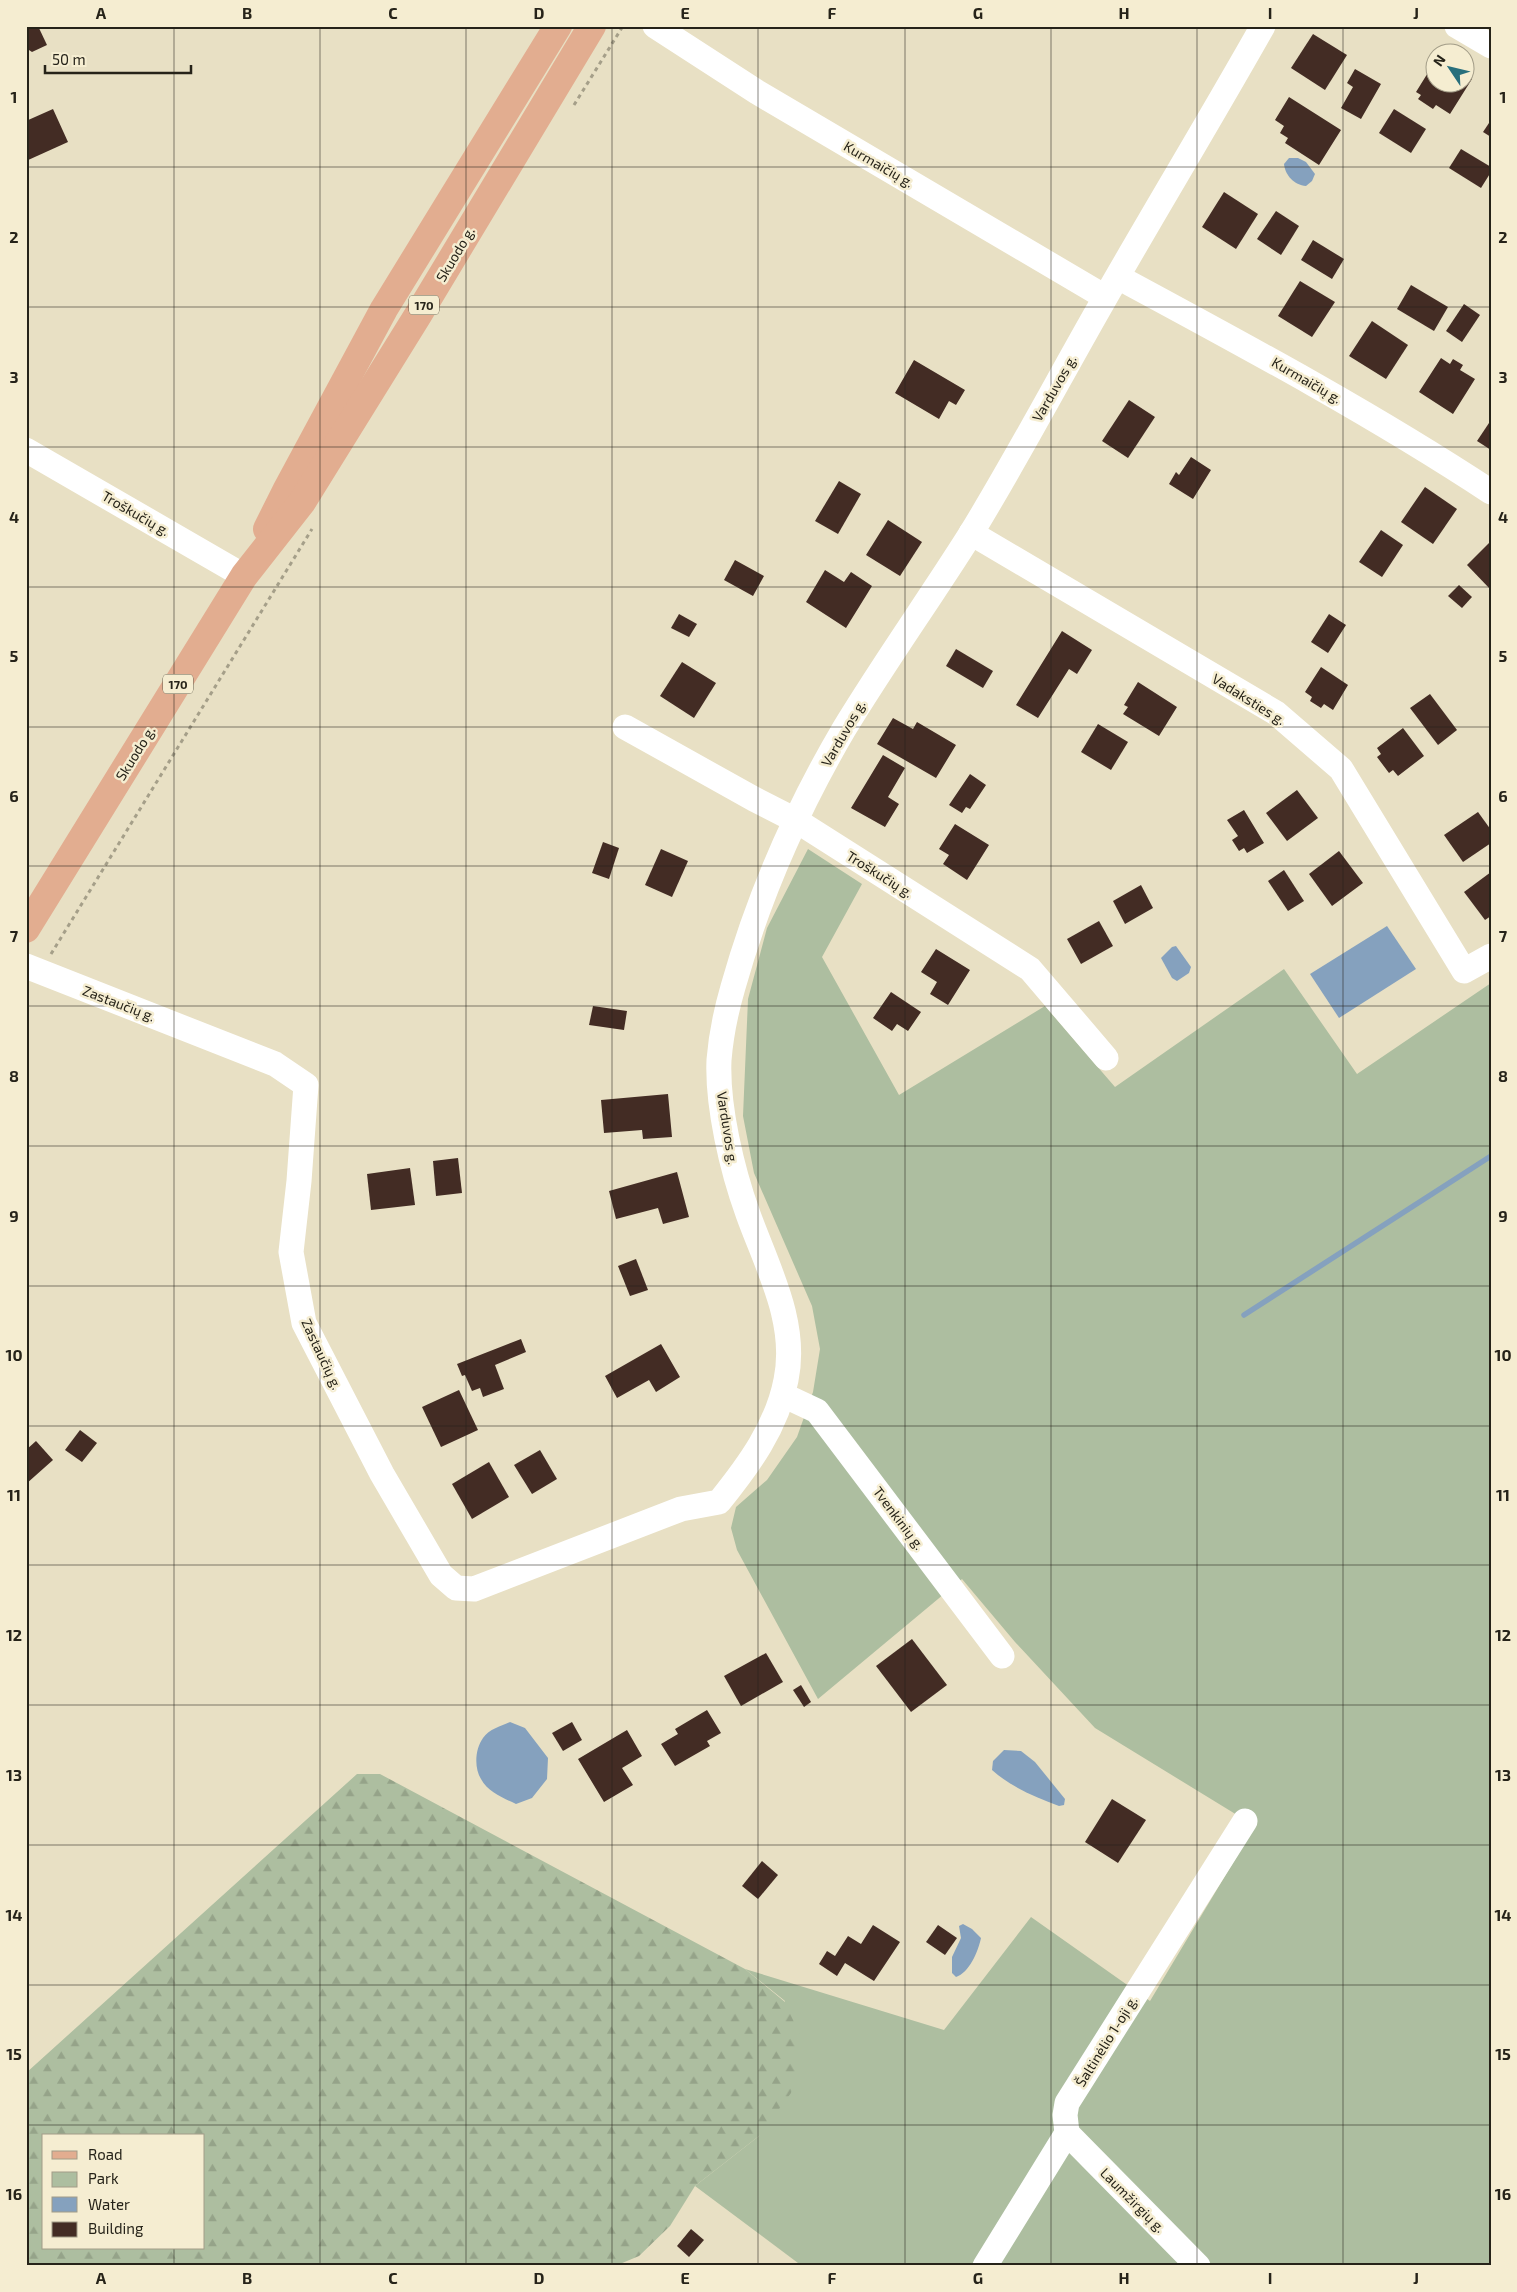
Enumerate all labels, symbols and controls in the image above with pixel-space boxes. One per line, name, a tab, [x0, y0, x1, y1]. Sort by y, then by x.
text: A	[96, 3, 107, 22]
text: B	[242, 3, 252, 22]
text: C	[388, 3, 398, 22]
text: D	[534, 3, 545, 22]
text: E	[680, 3, 690, 22]
text: F	[828, 3, 837, 22]
text: G	[973, 3, 983, 22]
text: H	[1118, 3, 1130, 22]
text: I	[1268, 3, 1272, 22]
text: J	[1413, 3, 1419, 22]
scale bar	[45, 42, 191, 74]
north arrow	[1424, 42, 1474, 92]
text: 50 m	[52, 50, 86, 68]
text: N	[1429, 51, 1449, 69]
text: 1	[11, 87, 17, 106]
text: 1	[1500, 87, 1506, 106]
street label: Kurmaičių g.	[841, 137, 917, 191]
street label: Skuodo g.	[432, 223, 478, 285]
text: 2	[9, 227, 19, 246]
text: 2	[1498, 227, 1508, 246]
road number: 170	[409, 296, 439, 314]
street label: Varduvos g.	[1028, 352, 1080, 424]
street label: Kurmaičių g.	[1269, 353, 1345, 407]
text: 3	[9, 367, 19, 386]
text: 3	[1498, 367, 1508, 386]
street label: Troškučių g.	[99, 487, 173, 539]
text: 4	[9, 507, 19, 526]
text: 4	[1498, 507, 1508, 526]
text: 5	[10, 646, 19, 665]
text: 5	[1499, 646, 1508, 665]
street label: Vadaksties g.	[1209, 670, 1289, 728]
road number: 170	[163, 674, 193, 694]
street label: Varduvos g.	[817, 697, 869, 769]
street label: Skuodo g.	[112, 723, 158, 783]
text: 6	[9, 786, 19, 805]
text: 6	[1498, 786, 1508, 805]
street label: Troškučių g.	[844, 847, 916, 901]
text: 7	[10, 926, 19, 945]
text: 7	[1499, 926, 1508, 945]
street label: Zastaučių g.	[80, 981, 158, 1025]
text: 8	[9, 1066, 19, 1085]
text: 8	[1498, 1066, 1508, 1085]
street label: Varduvos g.	[714, 1090, 742, 1166]
text: 9	[9, 1206, 19, 1225]
text: 9	[1498, 1206, 1508, 1225]
street label: Zastaučių g.	[298, 1316, 346, 1392]
text: 10	[5, 1345, 23, 1364]
text: 10	[1494, 1345, 1512, 1364]
street label: Tvenkinių g.	[870, 1483, 928, 1553]
text: 11	[7, 1485, 21, 1504]
text: 11	[1496, 1485, 1510, 1504]
text: 12	[6, 1625, 22, 1644]
text: 12	[1495, 1625, 1511, 1644]
text: 13	[6, 1765, 22, 1784]
text: 13	[1495, 1765, 1511, 1784]
text: 14	[5, 1905, 23, 1924]
text: 14	[1494, 1905, 1512, 1924]
street label: Šaltinėlio 1-oji g.	[1071, 1993, 1141, 2089]
text: 15	[6, 2044, 22, 2063]
text: 15	[1495, 2044, 1511, 2063]
legend	[42, 2134, 205, 2250]
text: Road	[88, 2145, 123, 2163]
street label: Laumžirgių g.	[1097, 2164, 1169, 2236]
text: Park	[88, 2169, 119, 2187]
text: 16	[6, 2184, 22, 2203]
text: 16	[1495, 2184, 1511, 2203]
text: Water	[88, 2195, 130, 2213]
text: Building	[88, 2219, 144, 2237]
text: A	[96, 2268, 107, 2287]
text: B	[242, 2268, 252, 2287]
text: C	[388, 2268, 398, 2287]
text: D	[534, 2268, 545, 2287]
text: E	[680, 2268, 690, 2287]
text: F	[828, 2268, 837, 2287]
text: G	[973, 2268, 983, 2287]
text: H	[1118, 2268, 1130, 2287]
text: I	[1268, 2268, 1272, 2287]
text: J	[1413, 2268, 1419, 2287]

